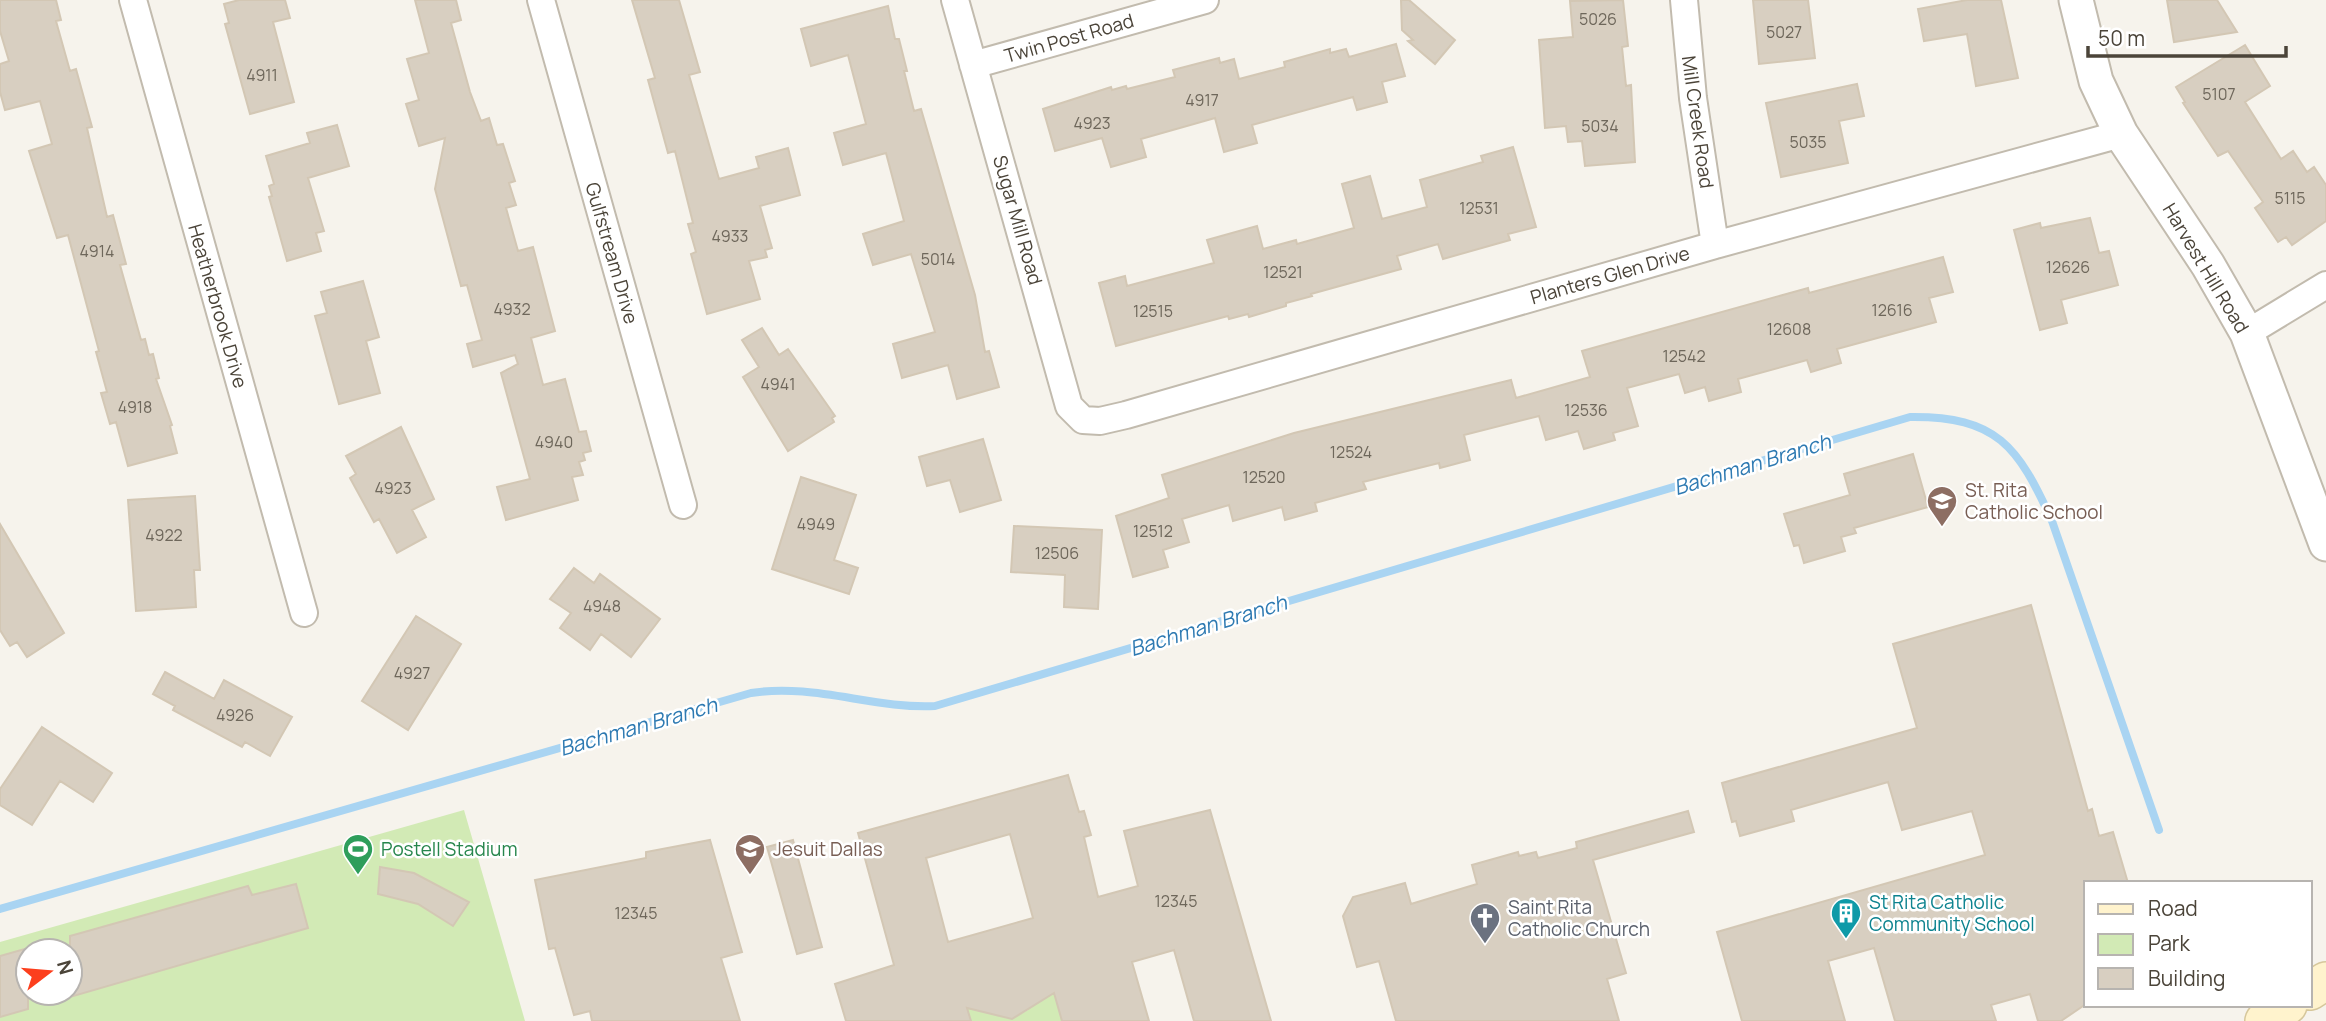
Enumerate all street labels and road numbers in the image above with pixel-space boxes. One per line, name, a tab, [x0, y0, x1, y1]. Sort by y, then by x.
street label: Twin Post Road	[1001, 7, 1137, 69]
street label: Mill Creek Road	[1676, 54, 1720, 190]
street label: Sugar Mill Road	[987, 152, 1049, 288]
street label: Gulfstream Drive	[579, 179, 645, 327]
street label: Harvest Hill Road	[2157, 198, 2255, 338]
street label: Heatherbrook Drive	[182, 221, 254, 391]
street label: Planters Glen Drive	[1527, 240, 1693, 310]

